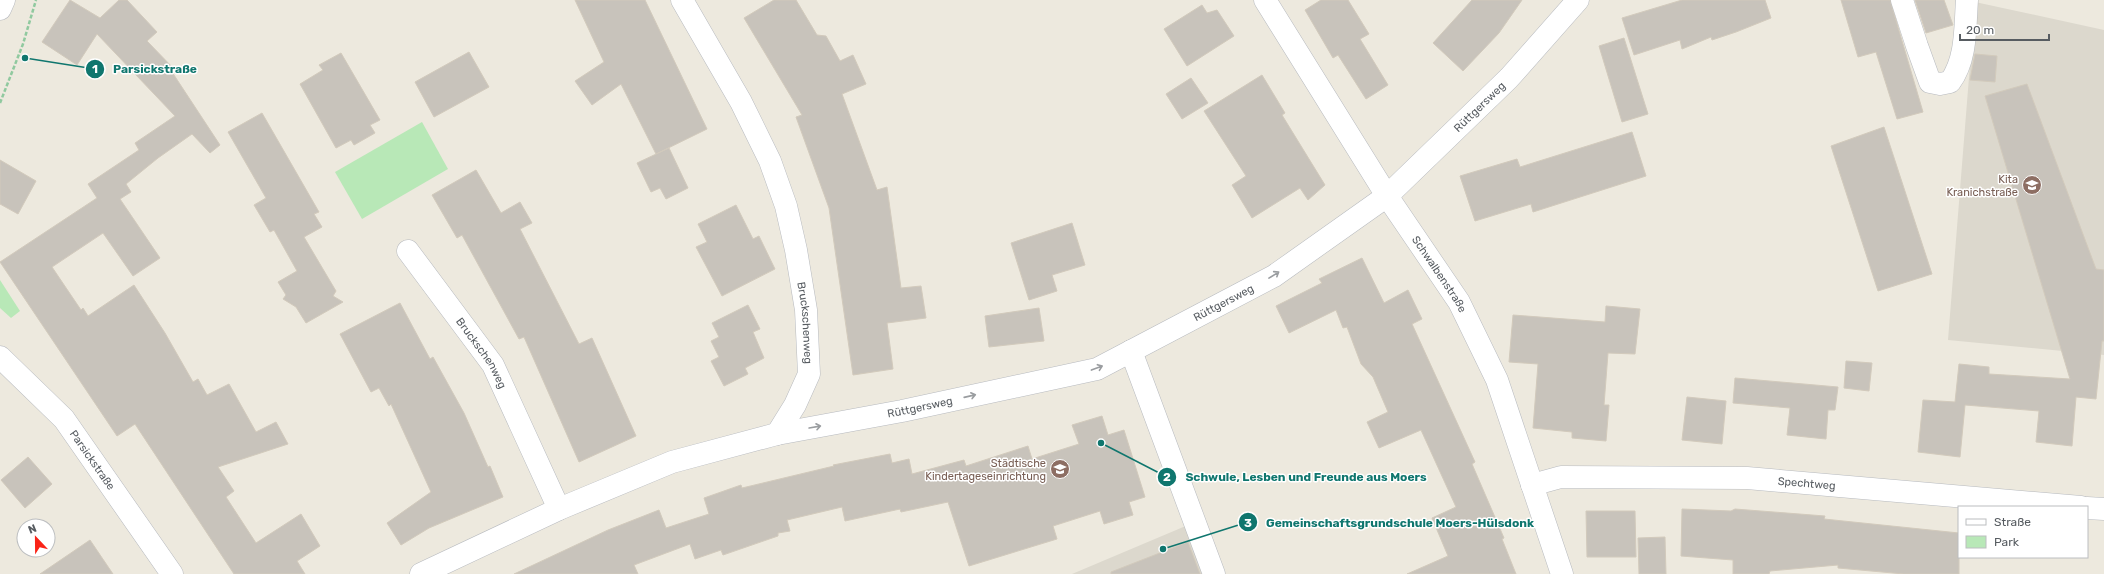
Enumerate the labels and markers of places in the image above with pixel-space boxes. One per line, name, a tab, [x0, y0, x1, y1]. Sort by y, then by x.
callout: Parsickstraße	[85, 57, 205, 81]
place label: Kita Kranichstraße	[1946, 173, 2018, 199]
school or university icon: Kita Kranichstraße	[2021, 174, 2043, 196]
place label: Städtische Kindertageseinrichtung	[925, 457, 1046, 483]
school or university icon: Städtische Kindertageseinrichtung	[1049, 458, 1071, 480]
callout: Schwule, Lesben und Freunde aus Moers	[1157, 465, 1435, 489]
callout: Gemeinschaftsgrundschule Moers-Hülsdonk	[1238, 510, 1542, 534]

